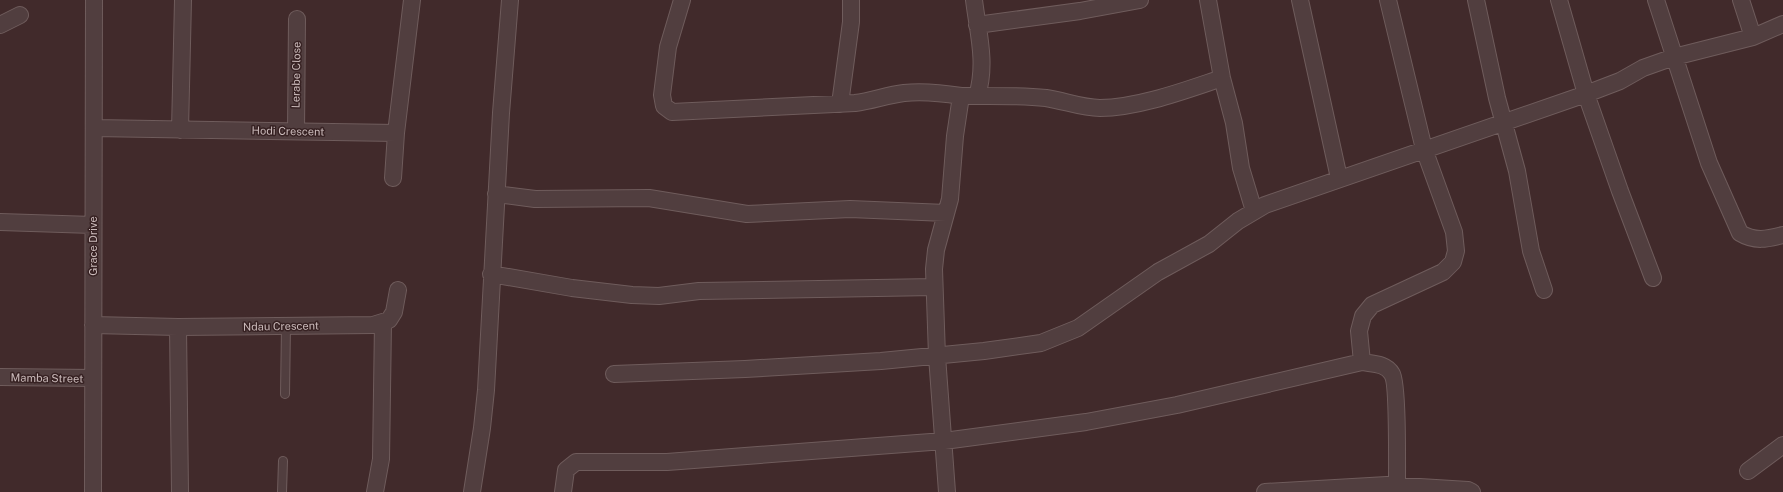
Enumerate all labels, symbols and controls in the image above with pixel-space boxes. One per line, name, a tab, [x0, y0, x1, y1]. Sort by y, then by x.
street label: Lerabe Close	[289, 42, 303, 108]
street label: Hodi Crescent	[252, 124, 324, 138]
street label: Grace Drive	[87, 216, 99, 276]
street label: Ndau Crescent	[243, 319, 319, 333]
street label: Mamba Street	[11, 371, 83, 385]

